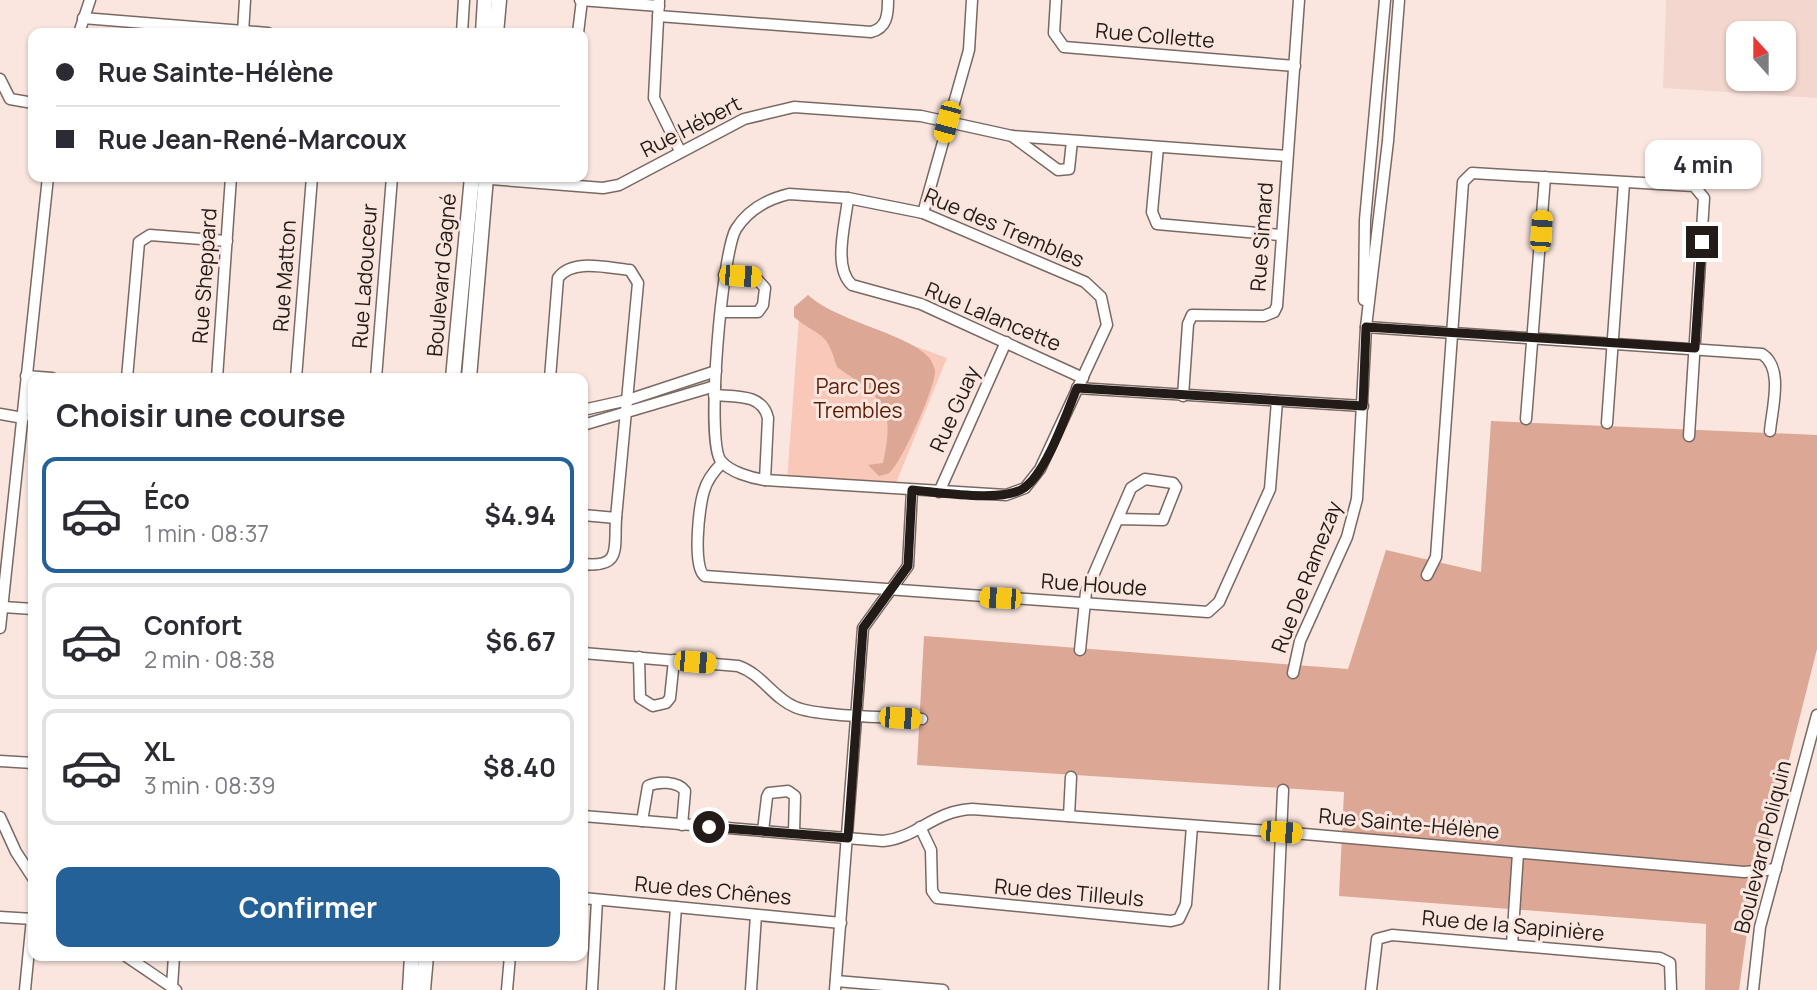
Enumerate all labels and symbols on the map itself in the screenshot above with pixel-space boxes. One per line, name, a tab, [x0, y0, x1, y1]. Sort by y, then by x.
street label: Rue Collette	[1094, 16, 1216, 54]
north arrow	[1726, 21, 1796, 91]
street label: Rue Hébert	[635, 89, 746, 163]
car	[932, 99, 963, 145]
callout: 4 min	[1644, 140, 1760, 190]
street label: Rue des Trembles	[920, 181, 1089, 273]
street label: Rue Simard	[1243, 181, 1279, 292]
street label: Boulevard Gagné	[420, 192, 462, 358]
street label: Rue Ladouceur	[345, 202, 383, 350]
street label: Rue Sheppard	[185, 207, 223, 345]
car	[1530, 209, 1553, 253]
street label: Rue Matton	[266, 219, 302, 333]
route end	[1686, 226, 1718, 258]
car	[719, 264, 762, 288]
street label: Rue Lalancette	[921, 275, 1066, 357]
street label: Rue Guay	[923, 361, 986, 456]
park label: Parc Des Trembles	[813, 372, 903, 424]
street label: Rue De Ramezay	[1264, 497, 1348, 656]
street label: Rue Houde	[1040, 566, 1148, 602]
car	[979, 586, 1022, 610]
car	[674, 650, 717, 674]
car	[879, 706, 922, 730]
street label: Boulevard Poliquin	[1727, 757, 1797, 936]
street label: Rue Sainte-Hélène	[1317, 801, 1501, 845]
route start	[693, 811, 725, 843]
car	[1260, 820, 1303, 844]
street label: Rue des Chênes	[634, 869, 793, 911]
street label: Rue des Tilleuls	[993, 872, 1145, 912]
street label: Rue de la Sapinière	[1421, 903, 1606, 947]

